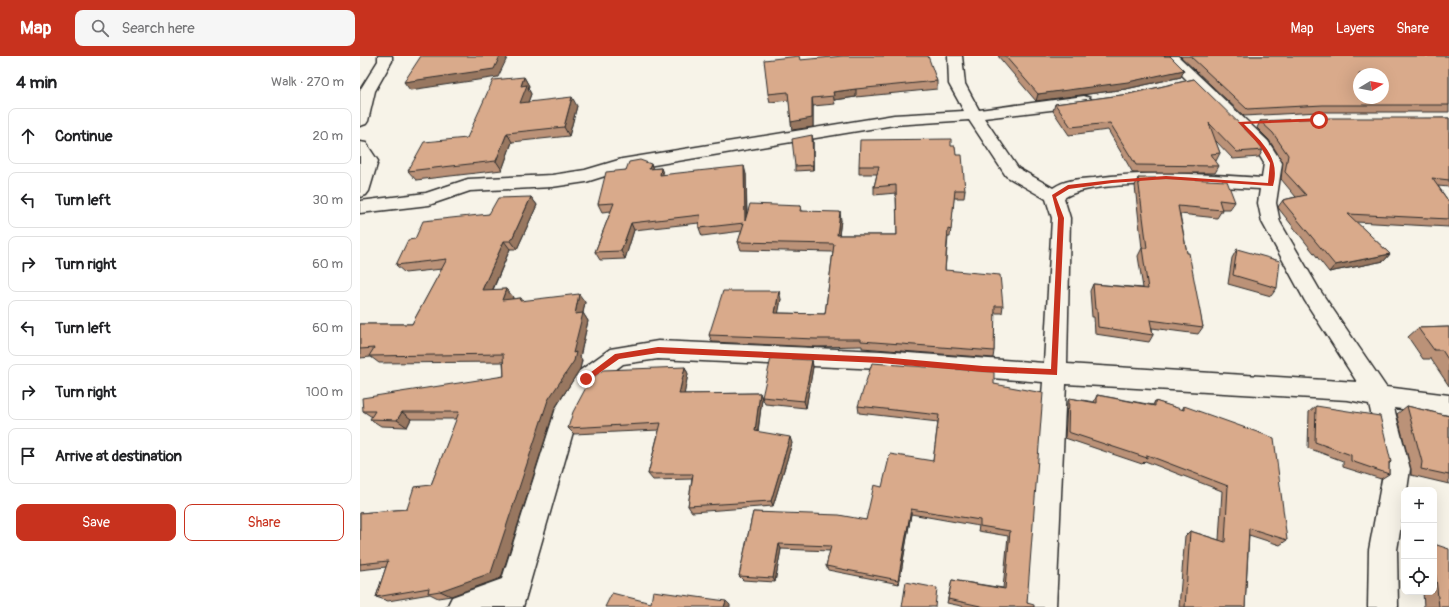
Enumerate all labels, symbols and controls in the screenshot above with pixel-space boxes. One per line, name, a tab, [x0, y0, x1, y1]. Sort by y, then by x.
search box	[75, 10, 355, 46]
text: Map	[20, 16, 51, 40]
icon: search	[89, 17, 111, 39]
text: Search here	[121, 19, 195, 38]
text: Map	[1291, 20, 1314, 37]
text: Layers	[1336, 20, 1374, 37]
text: Share	[1396, 20, 1429, 37]
north arrow	[1353, 68, 1389, 104]
text: 4 min	[16, 72, 57, 93]
text: Walk · 270 m	[271, 74, 344, 90]
route start	[1310, 111, 1328, 129]
icon: ahead	[17, 125, 39, 147]
text: Continue	[55, 127, 113, 146]
text: 20 m	[312, 128, 343, 144]
icon: left	[17, 189, 39, 211]
text: Turn left	[55, 191, 111, 210]
text: 30 m	[313, 192, 343, 208]
icon: right	[17, 253, 39, 275]
text: Turn right	[55, 255, 116, 274]
text: 60 m	[312, 256, 343, 272]
icon: left	[17, 317, 39, 339]
text: Turn left	[55, 319, 111, 338]
text: 60 m	[312, 320, 343, 336]
route end	[577, 370, 595, 388]
icon: right	[17, 381, 39, 403]
text: Turn right	[55, 383, 116, 402]
text: 100 m	[306, 384, 343, 400]
icon: arrive	[17, 445, 39, 467]
text: Arrive at destination	[55, 447, 182, 466]
map controls	[1401, 487, 1437, 595]
button: +	[1401, 487, 1437, 523]
button: Save	[16, 504, 176, 541]
button: Share	[184, 504, 344, 541]
button: −	[1401, 523, 1437, 559]
button: locate	[1401, 559, 1437, 595]

